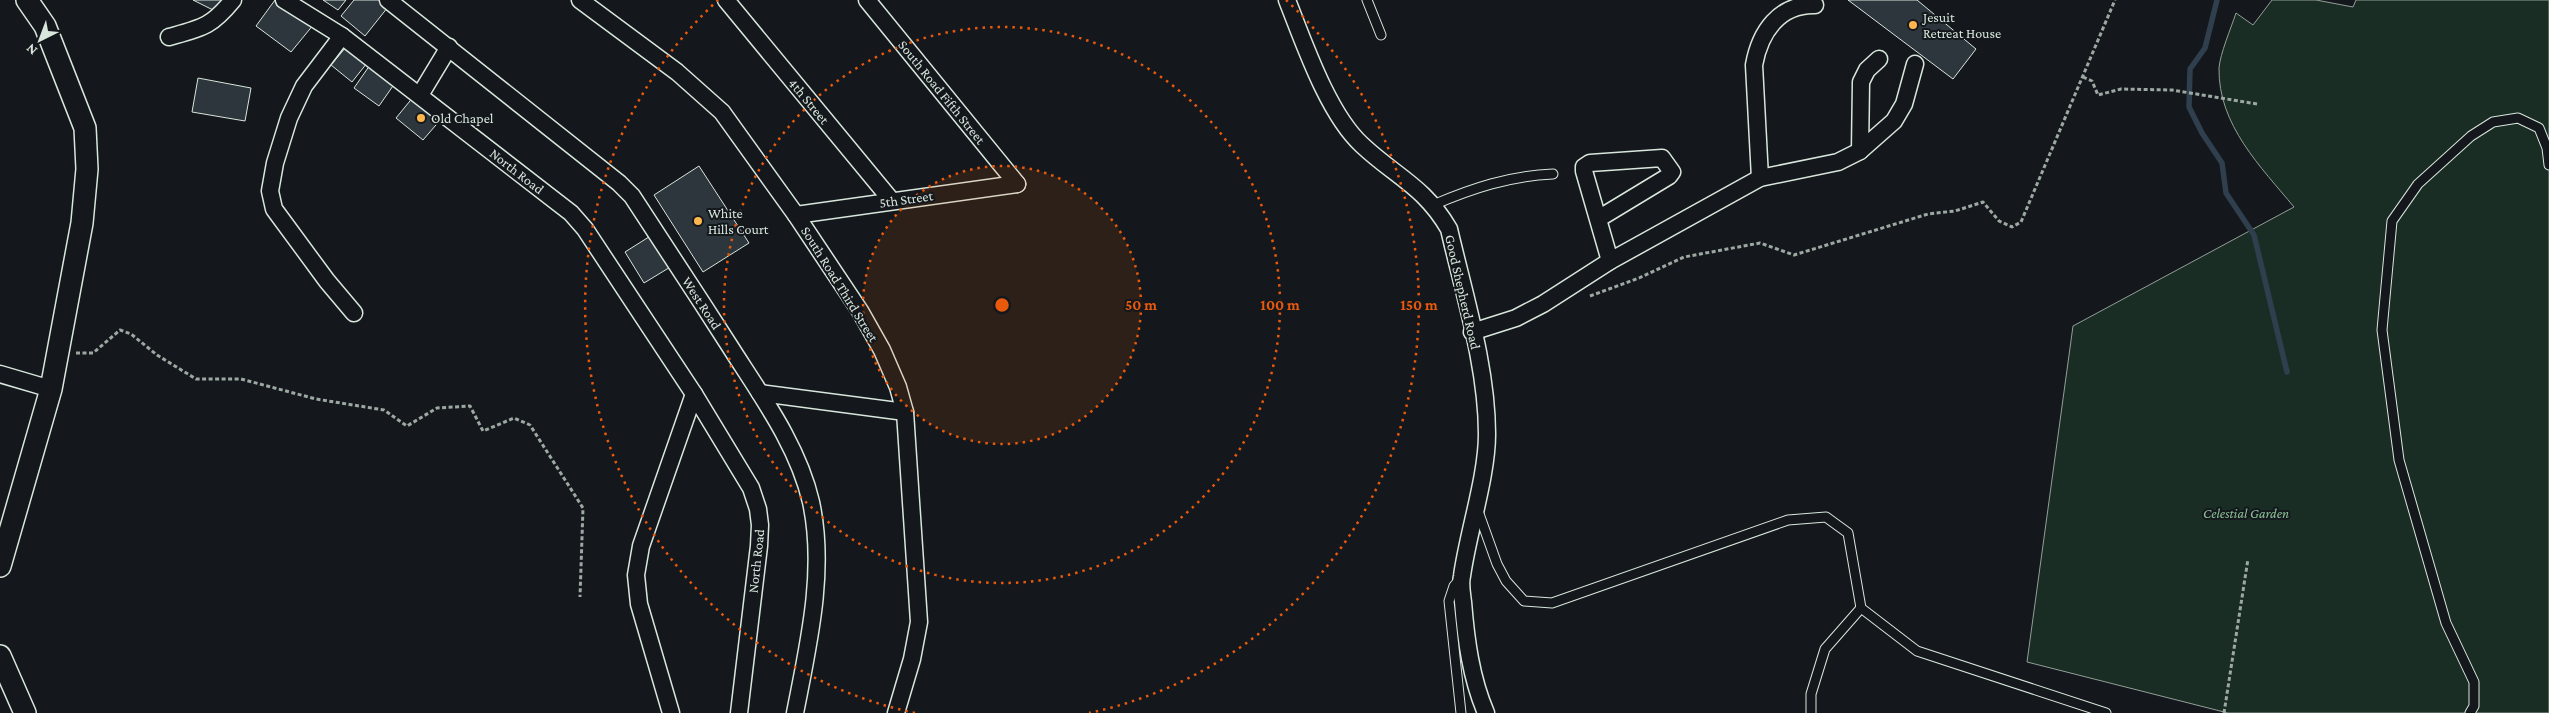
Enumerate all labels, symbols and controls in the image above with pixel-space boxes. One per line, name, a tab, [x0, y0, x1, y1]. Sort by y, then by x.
place label: Jesuit Retreat House	[1921, 9, 2001, 41]
north arrow	[15, 15, 65, 65]
marker: Jesuit Retreat House	[1907, 19, 1919, 31]
street label: South Road Fifth Street	[895, 37, 989, 147]
text: N	[22, 40, 40, 59]
street label: 4th Street	[785, 75, 833, 127]
place label: Old Chapel	[431, 110, 494, 126]
marker: Old Chapel	[415, 112, 427, 124]
street label: North Road	[487, 145, 548, 197]
street label: 5th Street	[878, 187, 934, 211]
place label: White Hills Court	[708, 205, 769, 237]
marker: White Hills Court	[692, 215, 704, 227]
street label: South Road Third Street	[798, 223, 882, 345]
street label: Good Shepherd Road	[1442, 233, 1484, 351]
street label: West Road	[679, 274, 725, 333]
centre of rings	[993, 296, 1011, 314]
text: 50 m	[1125, 297, 1157, 313]
text: 100 m	[1260, 297, 1300, 313]
text: 150 m	[1400, 297, 1438, 313]
park label: Celestial Garden	[2203, 505, 2289, 521]
street label: North Road	[745, 528, 767, 594]

